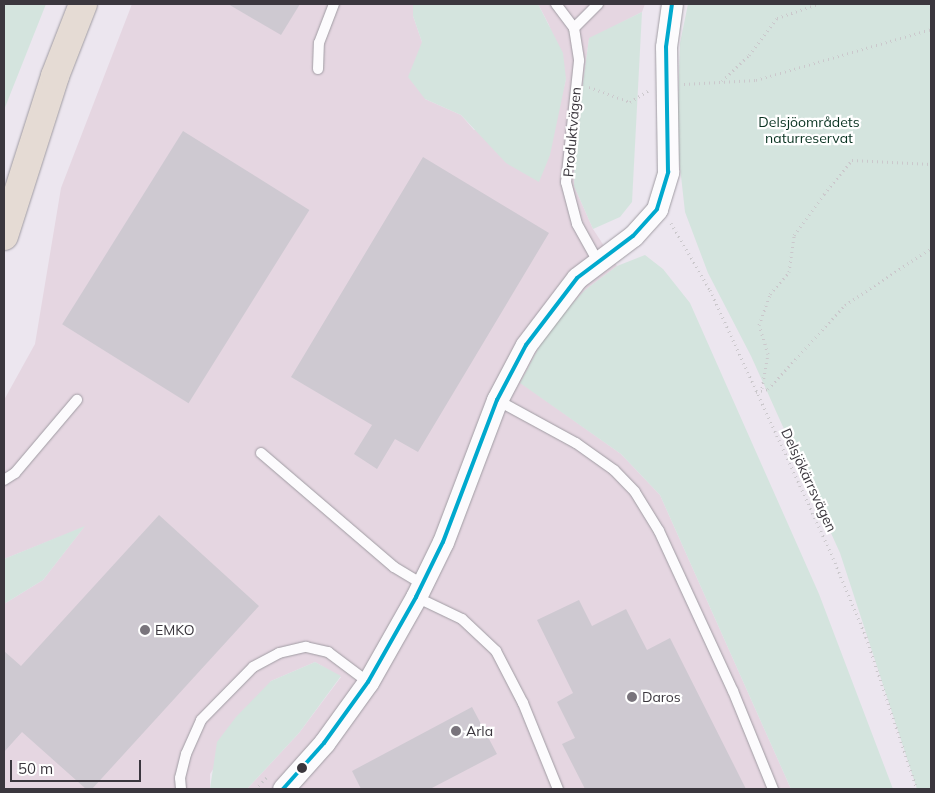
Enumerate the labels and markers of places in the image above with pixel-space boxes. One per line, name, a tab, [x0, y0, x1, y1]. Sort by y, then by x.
place label: EMKO	[155, 622, 195, 638]
marker: EMKO	[139, 624, 151, 636]
place label: Daros	[642, 689, 681, 705]
marker: Daros	[626, 691, 638, 703]
place label: Arla	[466, 723, 493, 739]
marker: Arla	[450, 725, 462, 737]
unlabelled marker	[297, 763, 307, 773]

